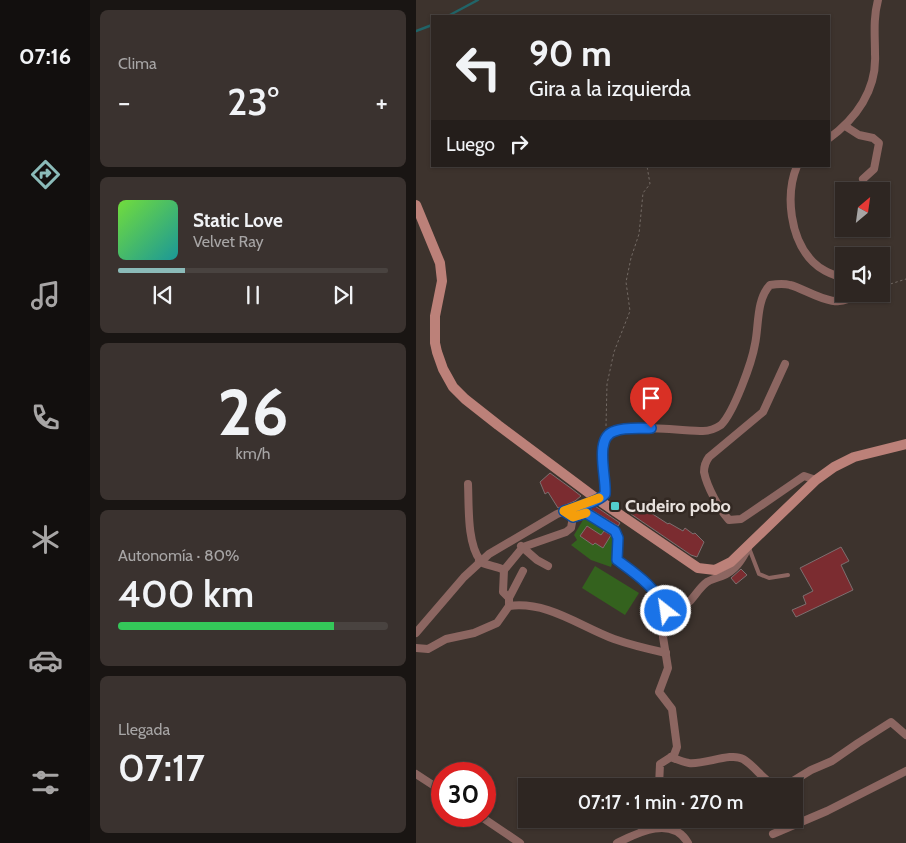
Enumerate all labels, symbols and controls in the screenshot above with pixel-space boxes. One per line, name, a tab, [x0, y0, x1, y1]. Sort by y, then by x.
text: 90 m	[529, 32, 612, 75]
icon: left	[446, 35, 511, 100]
text: 07:16	[19, 43, 71, 70]
text: Clima	[118, 54, 157, 73]
text: Gira a la izquierda	[529, 75, 691, 102]
text: 23°	[227, 78, 279, 125]
text: −	[118, 85, 130, 119]
text: +	[376, 85, 388, 119]
icon: right	[505, 130, 533, 158]
text: Luego	[446, 133, 495, 156]
icon: directions	[28, 157, 63, 192]
north arrow	[835, 182, 890, 238]
map controls	[835, 182, 890, 302]
text: Static Love	[193, 209, 283, 232]
text: Velvet Ray	[193, 232, 264, 251]
button: sound	[835, 247, 890, 302]
icon: music	[28, 278, 63, 313]
icon: previous	[149, 281, 177, 309]
icon: pause	[239, 281, 267, 309]
icon: next	[329, 281, 357, 309]
text: 26	[218, 372, 288, 451]
pin	[630, 377, 672, 428]
icon: arrive	[637, 384, 665, 412]
icon: phone	[28, 400, 63, 435]
text: km/h	[235, 444, 271, 463]
place label: Cudeiro pobo	[625, 495, 731, 517]
marker: Cudeiro pobo	[609, 500, 621, 512]
icon: climate	[28, 522, 63, 557]
text: Autonomía · 80%	[118, 546, 239, 565]
text: 400 km	[118, 570, 254, 617]
position arrow	[639, 584, 691, 636]
icon: car	[28, 643, 63, 678]
text: Llegada	[118, 720, 170, 739]
text: 07:17	[118, 744, 205, 791]
speed limit sign: 30	[431, 762, 496, 827]
icon: filters	[28, 765, 63, 800]
text: 07:17 · 1 min · 270 m	[578, 791, 743, 814]

